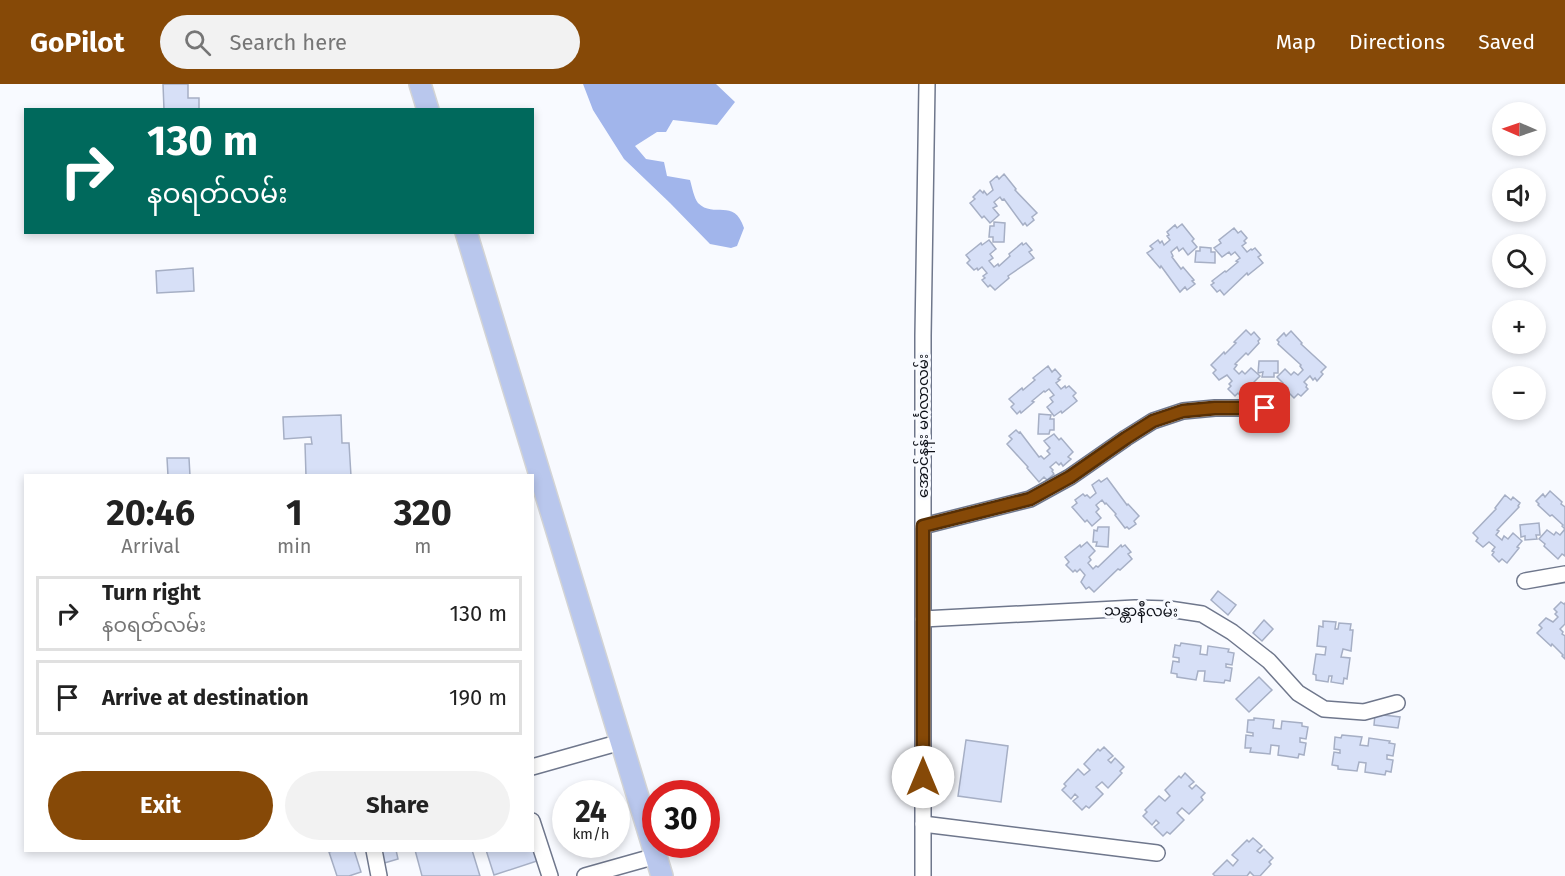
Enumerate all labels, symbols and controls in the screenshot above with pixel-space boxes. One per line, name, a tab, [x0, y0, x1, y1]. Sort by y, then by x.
search box	[160, 15, 580, 69]
text: GoPilot	[30, 26, 124, 59]
icon: search	[181, 26, 214, 59]
text: Search here	[229, 29, 347, 56]
text: Map	[1276, 29, 1316, 55]
text: Directions	[1349, 29, 1445, 55]
text: Saved	[1478, 29, 1535, 55]
north arrow	[1492, 102, 1546, 156]
map controls	[1492, 102, 1546, 420]
text: 130 m	[147, 116, 258, 166]
icon: right	[48, 132, 126, 210]
button: sound	[1492, 168, 1546, 222]
text: နဝရတ်လမ်း	[147, 178, 288, 210]
button: search	[1492, 234, 1546, 288]
button: +	[1492, 300, 1546, 354]
street label: အောင်နန်း မင်္ဂလာလမ်း	[913, 354, 935, 498]
button: −	[1492, 366, 1546, 420]
pin	[1239, 382, 1290, 433]
icon: arrive	[1248, 391, 1281, 424]
text: 20:46	[106, 491, 195, 535]
text: 1	[286, 491, 303, 535]
text: 320	[394, 491, 452, 535]
text: Arrival	[121, 534, 180, 558]
text: min	[277, 534, 312, 558]
text: m	[414, 534, 431, 558]
text: Turn right	[102, 579, 201, 606]
icon: right	[51, 597, 84, 630]
text: 130 m	[450, 600, 507, 627]
street label: သန္တာနီလမ်း	[1104, 600, 1178, 624]
text: နဝရတ်လမ်း	[102, 613, 206, 637]
icon: arrive	[51, 681, 84, 714]
text: Arrive at destination	[102, 684, 309, 711]
text: 190 m	[449, 684, 507, 711]
position arrow	[891, 745, 955, 809]
button: Exit	[48, 771, 273, 840]
button: Share	[285, 771, 510, 840]
speed limit sign: 30	[642, 780, 720, 858]
text: 24	[575, 794, 607, 830]
text: km/h	[572, 825, 610, 843]

